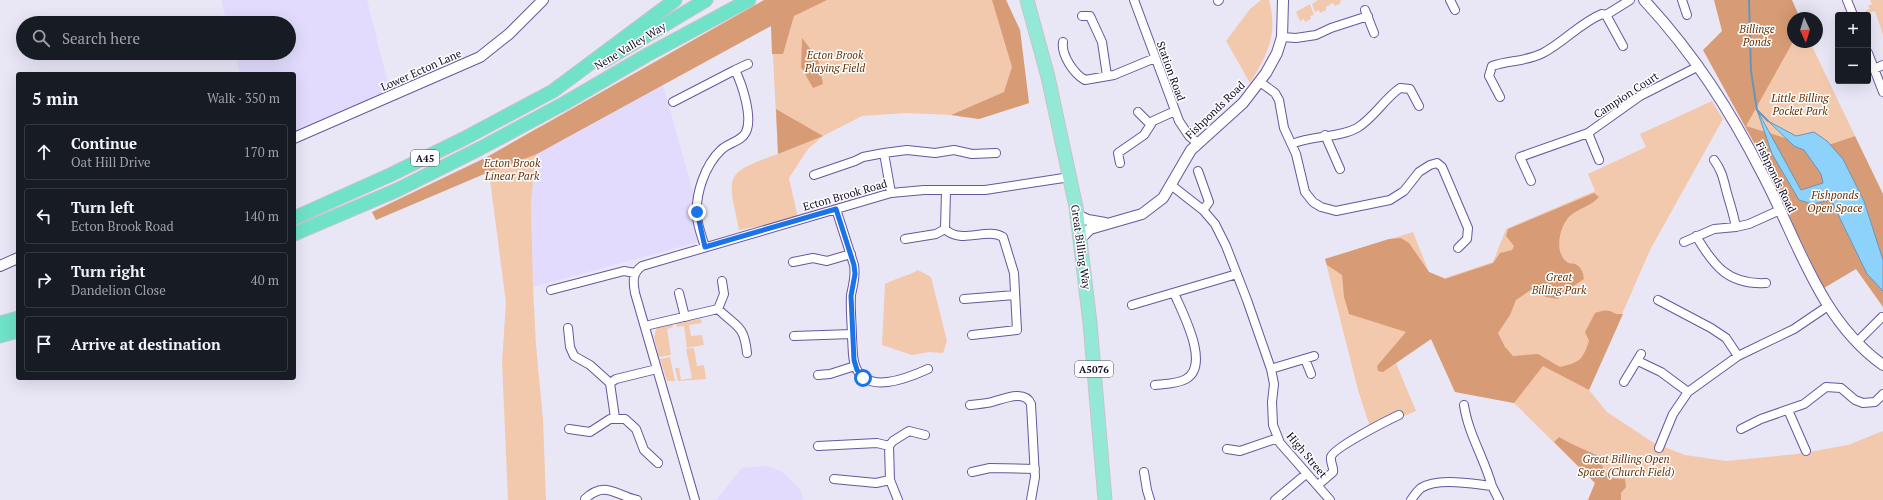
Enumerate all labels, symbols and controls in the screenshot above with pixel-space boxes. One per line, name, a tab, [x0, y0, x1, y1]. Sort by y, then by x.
north arrow	[1787, 12, 1823, 48]
map controls	[1835, 12, 1871, 84]
button: +	[1835, 12, 1871, 48]
search box	[16, 16, 296, 60]
street label: Nene Valley Way	[592, 19, 669, 73]
park label: Billinge Ponds	[1738, 22, 1775, 49]
icon: search	[30, 27, 52, 49]
text: Search here	[62, 28, 140, 48]
street label: Station Road	[1154, 39, 1188, 103]
street label: Lower Ecton Lane	[378, 46, 464, 94]
park label: Ecton Brook Playing Field	[804, 48, 865, 75]
button: −	[1835, 48, 1871, 84]
street label: Campion Court	[1591, 69, 1661, 121]
street label: Fishponds Road	[1182, 78, 1248, 142]
text: 5 min	[32, 87, 79, 110]
text: Walk · 350 m	[207, 89, 280, 107]
park label: Little Billing Pocket Park	[1770, 91, 1829, 118]
text: Continue	[71, 133, 137, 153]
street label: Fishponds Road	[1753, 139, 1799, 215]
icon: ahead	[33, 141, 55, 163]
text: 170 m	[244, 143, 279, 161]
road number: A45	[411, 150, 439, 166]
text: Oat Hill Drive	[71, 153, 151, 171]
park label: Ecton Brook Linear Park	[483, 156, 541, 183]
street label: Ecton Brook Road	[801, 176, 889, 214]
park label: Fishponds Open Space	[1807, 188, 1863, 215]
text: Turn left	[71, 197, 135, 217]
route end	[688, 203, 706, 221]
street label: Great Billing Way	[1068, 204, 1094, 291]
icon: left	[33, 205, 55, 227]
text: 140 m	[244, 207, 279, 225]
text: Ecton Brook Road	[71, 217, 174, 235]
text: Turn right	[71, 261, 146, 281]
icon: right	[33, 269, 55, 291]
park label: Great Billing Park	[1531, 270, 1587, 297]
text: 40 m	[251, 271, 279, 289]
text: Dandelion Close	[71, 281, 166, 299]
icon: arrive	[33, 333, 55, 355]
text: Arrive at destination	[71, 334, 221, 354]
road number: A5076	[1075, 361, 1113, 377]
route start	[854, 369, 872, 387]
street label: High Street	[1284, 429, 1330, 481]
park label: Great Billing Open Space (Church Field)	[1578, 452, 1675, 479]

